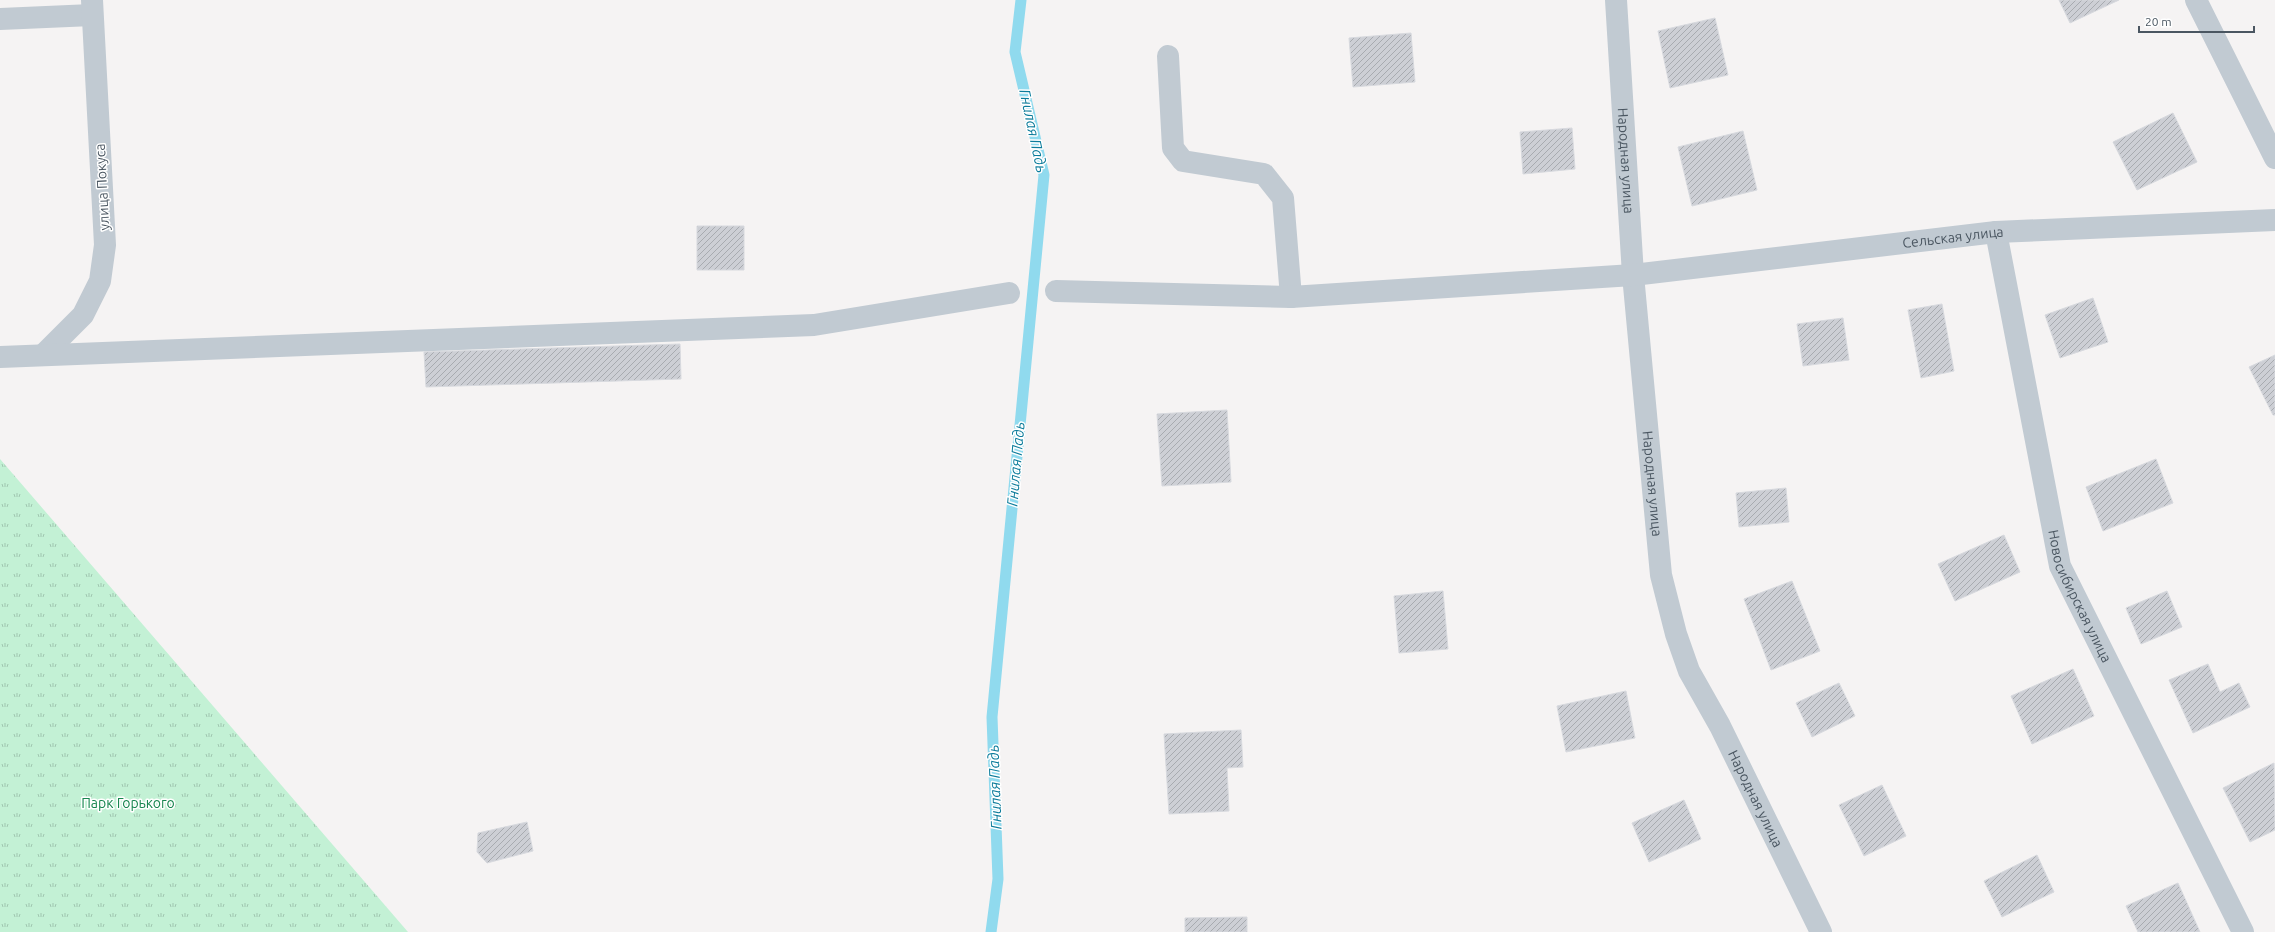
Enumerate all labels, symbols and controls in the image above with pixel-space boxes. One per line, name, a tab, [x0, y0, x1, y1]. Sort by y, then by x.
scale bar	[2139, 8, 2254, 34]
text: 20 m	[2145, 15, 2172, 28]
water label: Гнилая Падь	[1016, 88, 1051, 174]
street label: Народная улица	[1615, 107, 1637, 214]
street label: улица Покуса	[92, 143, 112, 231]
street label: Сельская улица	[1901, 224, 2004, 251]
water label: Гнилая Падь	[1003, 421, 1028, 507]
street label: Народная улица	[1640, 430, 1665, 537]
street label: Новосибирская улица	[2045, 528, 2115, 665]
water label: Гнилая Падь	[985, 744, 1004, 830]
street label: Народная улица	[1725, 748, 1786, 850]
park label: Парк Горького	[81, 795, 175, 811]

